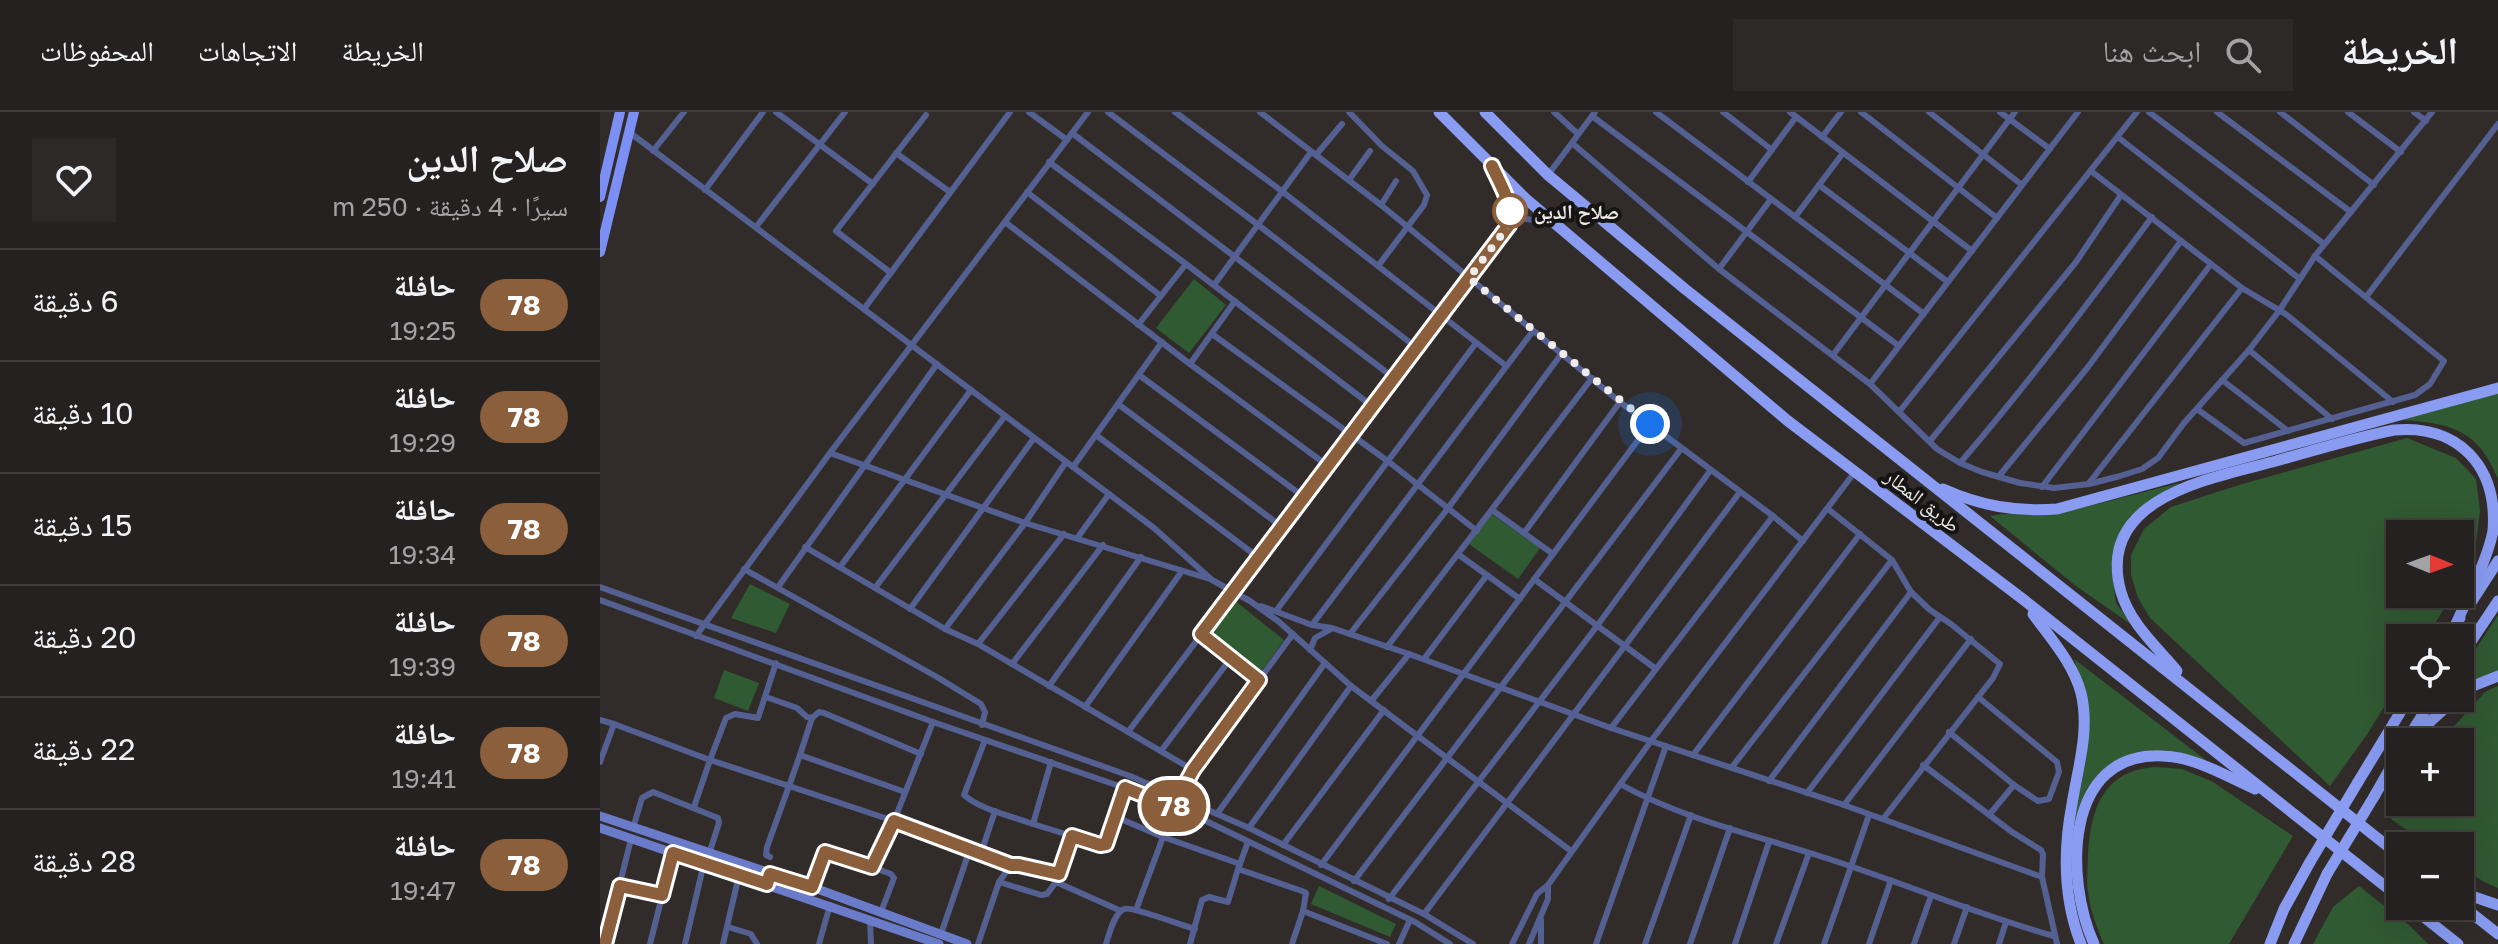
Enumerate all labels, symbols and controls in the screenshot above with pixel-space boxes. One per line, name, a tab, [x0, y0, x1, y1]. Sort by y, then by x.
search box	[1733, 19, 2293, 91]
text: الخريطة	[2341, 27, 2458, 72]
text: ابحث هنا	[2102, 33, 2201, 69]
icon: search	[2221, 33, 2265, 77]
text: المحفوظات	[40, 34, 154, 67]
text: الاتجاهات	[198, 34, 297, 67]
text: الخريطة	[341, 34, 424, 67]
text: صلاح الدين	[406, 135, 568, 180]
button: heart	[32, 138, 116, 222]
text: سيرًا · 4 دقيقة · 250 m	[332, 191, 568, 222]
marker: صلاح الدين	[1493, 194, 1527, 228]
place label: صلاح الدين	[1534, 199, 1619, 225]
text: حافلة	[394, 267, 456, 303]
text: 6 دقيقة	[32, 283, 119, 319]
text: 78	[507, 288, 541, 321]
text: 19:25	[390, 315, 456, 346]
text: حافلة	[394, 379, 456, 415]
text: 10 دقيقة	[32, 395, 134, 431]
text: 78	[507, 400, 541, 433]
your location	[1630, 404, 1670, 444]
text: 19:29	[389, 427, 456, 458]
street label: طريق المطار	[1879, 463, 1965, 538]
text: حافلة	[394, 491, 456, 527]
text: 15 دقيقة	[32, 507, 132, 543]
text: 78	[507, 512, 541, 545]
north arrow	[2386, 520, 2474, 608]
map controls	[2386, 520, 2474, 920]
text: 19:34	[389, 539, 456, 570]
text: حافلة	[394, 603, 456, 639]
text: 20 دقيقة	[32, 619, 137, 655]
text: 78	[507, 624, 541, 657]
button: locate	[2386, 624, 2474, 712]
text: 19:39	[389, 651, 456, 682]
text: حافلة	[394, 715, 456, 751]
button: +	[2386, 728, 2474, 816]
text: 22 دقيقة	[32, 731, 135, 767]
text: 78	[507, 736, 541, 769]
text: 19:41	[391, 763, 456, 794]
line badge: 78	[1138, 780, 1210, 832]
text: 78	[1157, 789, 1191, 822]
text: حافلة	[394, 827, 456, 863]
button: −	[2386, 832, 2474, 920]
text: 28 دقيقة	[32, 843, 136, 879]
text: 78	[507, 848, 541, 881]
text: 19:47	[390, 875, 456, 906]

